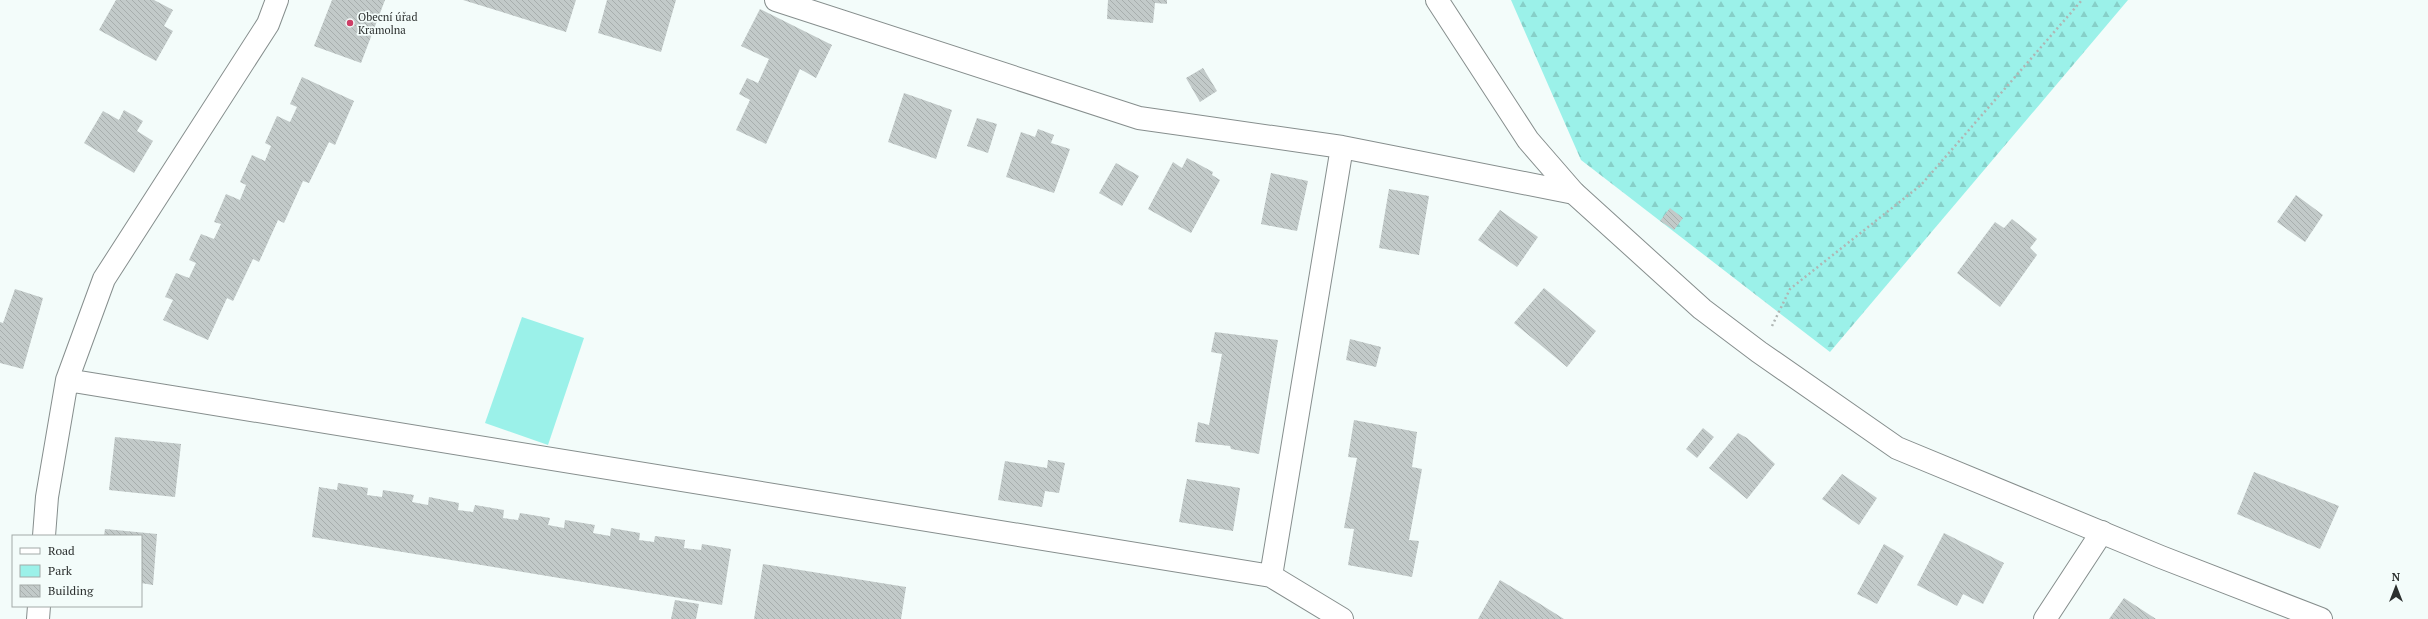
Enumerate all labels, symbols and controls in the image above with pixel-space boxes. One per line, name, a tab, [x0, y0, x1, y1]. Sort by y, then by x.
place label: Obecní úřad Kramolna	[358, 10, 418, 37]
marker: Obecní úřad Kramolna	[345, 18, 355, 28]
legend	[12, 535, 142, 607]
text: Road	[48, 543, 75, 558]
text: Park	[48, 563, 73, 578]
north arrow	[2376, 567, 2416, 607]
text: N	[2392, 570, 2401, 584]
text: Building	[48, 583, 94, 598]

